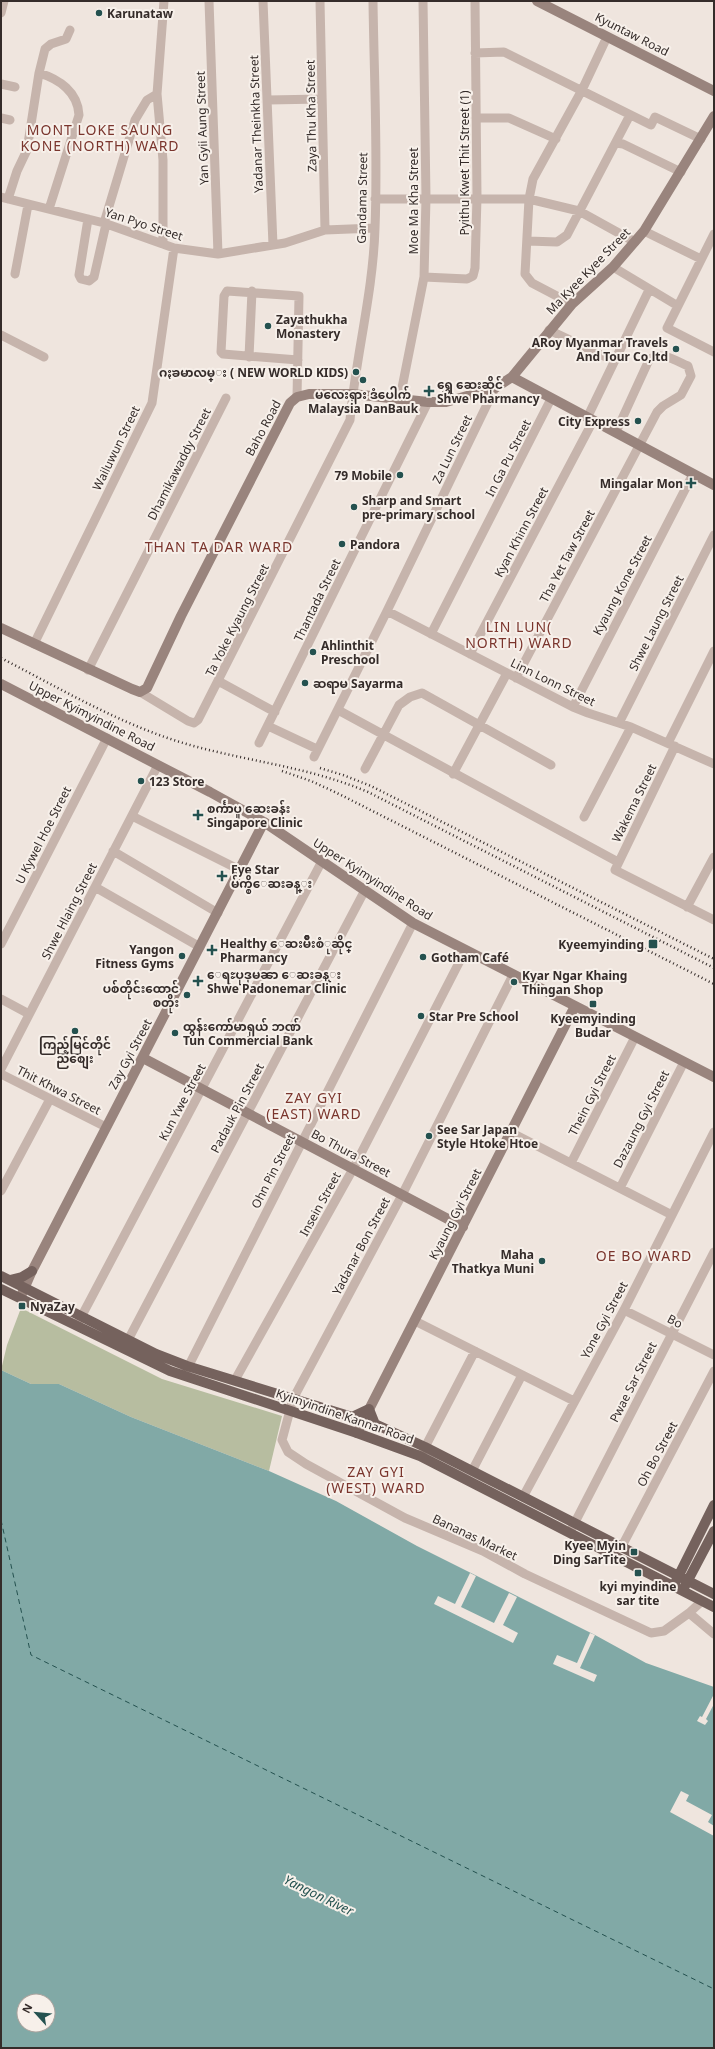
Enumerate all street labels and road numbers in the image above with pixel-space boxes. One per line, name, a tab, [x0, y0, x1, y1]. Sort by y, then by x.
street label: Kyuntaw Road	[592, 8, 672, 60]
street label: Yadanar Theinkha Street	[245, 54, 267, 193]
street label: Zaya Thu Kha Street	[302, 59, 320, 172]
street label: Yan Gyii Aung Street	[191, 70, 212, 185]
street label: Pyithu Kwet Thit Street (1)	[456, 90, 473, 236]
street label: Moe Ma Kha Street	[405, 147, 422, 254]
street label: Gandama Street	[353, 151, 371, 244]
street label: Yan Pyo Street	[103, 203, 186, 245]
street label: Ma Kyee Kyee Street	[542, 223, 634, 318]
street label: Baho Road	[241, 397, 285, 459]
street label: Wailuwun Street	[88, 402, 144, 493]
street label: Dhamikawaddy Street	[143, 404, 215, 523]
street label: Za Lun Street	[428, 411, 476, 486]
street label: In Ga Pu Street	[481, 416, 535, 500]
street label: Kyan Khinn Street	[490, 483, 552, 580]
street label: Tha Yet Taw Street	[535, 506, 599, 605]
street label: Kyaung Kone Street	[588, 531, 656, 638]
street label: Thantada Street	[290, 555, 345, 644]
street label: Ta Yoke Kyaung Street	[201, 560, 273, 679]
street label: Shwe Laung Street	[625, 572, 688, 674]
street label: Linn Lonn Street	[508, 654, 599, 710]
street label: Upper Kyimyindine Road	[26, 677, 158, 755]
street label: Wakema Street	[608, 760, 661, 845]
street label: U Kywel Hoe Street	[11, 783, 75, 887]
street label: Upper Kyimyindine Road	[310, 834, 436, 924]
street label: Shwe Hlaing Street	[37, 859, 101, 962]
street label: Zay Gyi Street	[104, 1015, 156, 1092]
street label: Thein Gyi Street	[564, 1051, 620, 1139]
street label: Kun Ywe Street	[155, 1060, 210, 1144]
street label: Padauk Pin Street	[206, 1060, 268, 1156]
street label: Thit Khwa Street	[14, 1061, 105, 1119]
street label: Dazaung Gyi Street	[609, 1067, 673, 1171]
street label: Bo Thura Street	[308, 1125, 394, 1181]
street label: Ohn Pin Street	[247, 1130, 299, 1211]
street label: Kyaung Gyi Street	[425, 1165, 486, 1262]
street label: Insein Street	[295, 1168, 345, 1239]
street label: Yadanar Bon Street	[328, 1194, 394, 1298]
street label: Yone Gyi Street	[576, 1278, 632, 1362]
street label: Bo	[664, 1310, 686, 1332]
street label: Pwae Sar Street	[605, 1338, 661, 1425]
street label: Kyimyindine Kannar Road	[274, 1384, 416, 1448]
street label: Oh Bo Street	[633, 1418, 682, 1490]
street label: Bananas Market	[430, 1510, 521, 1564]

